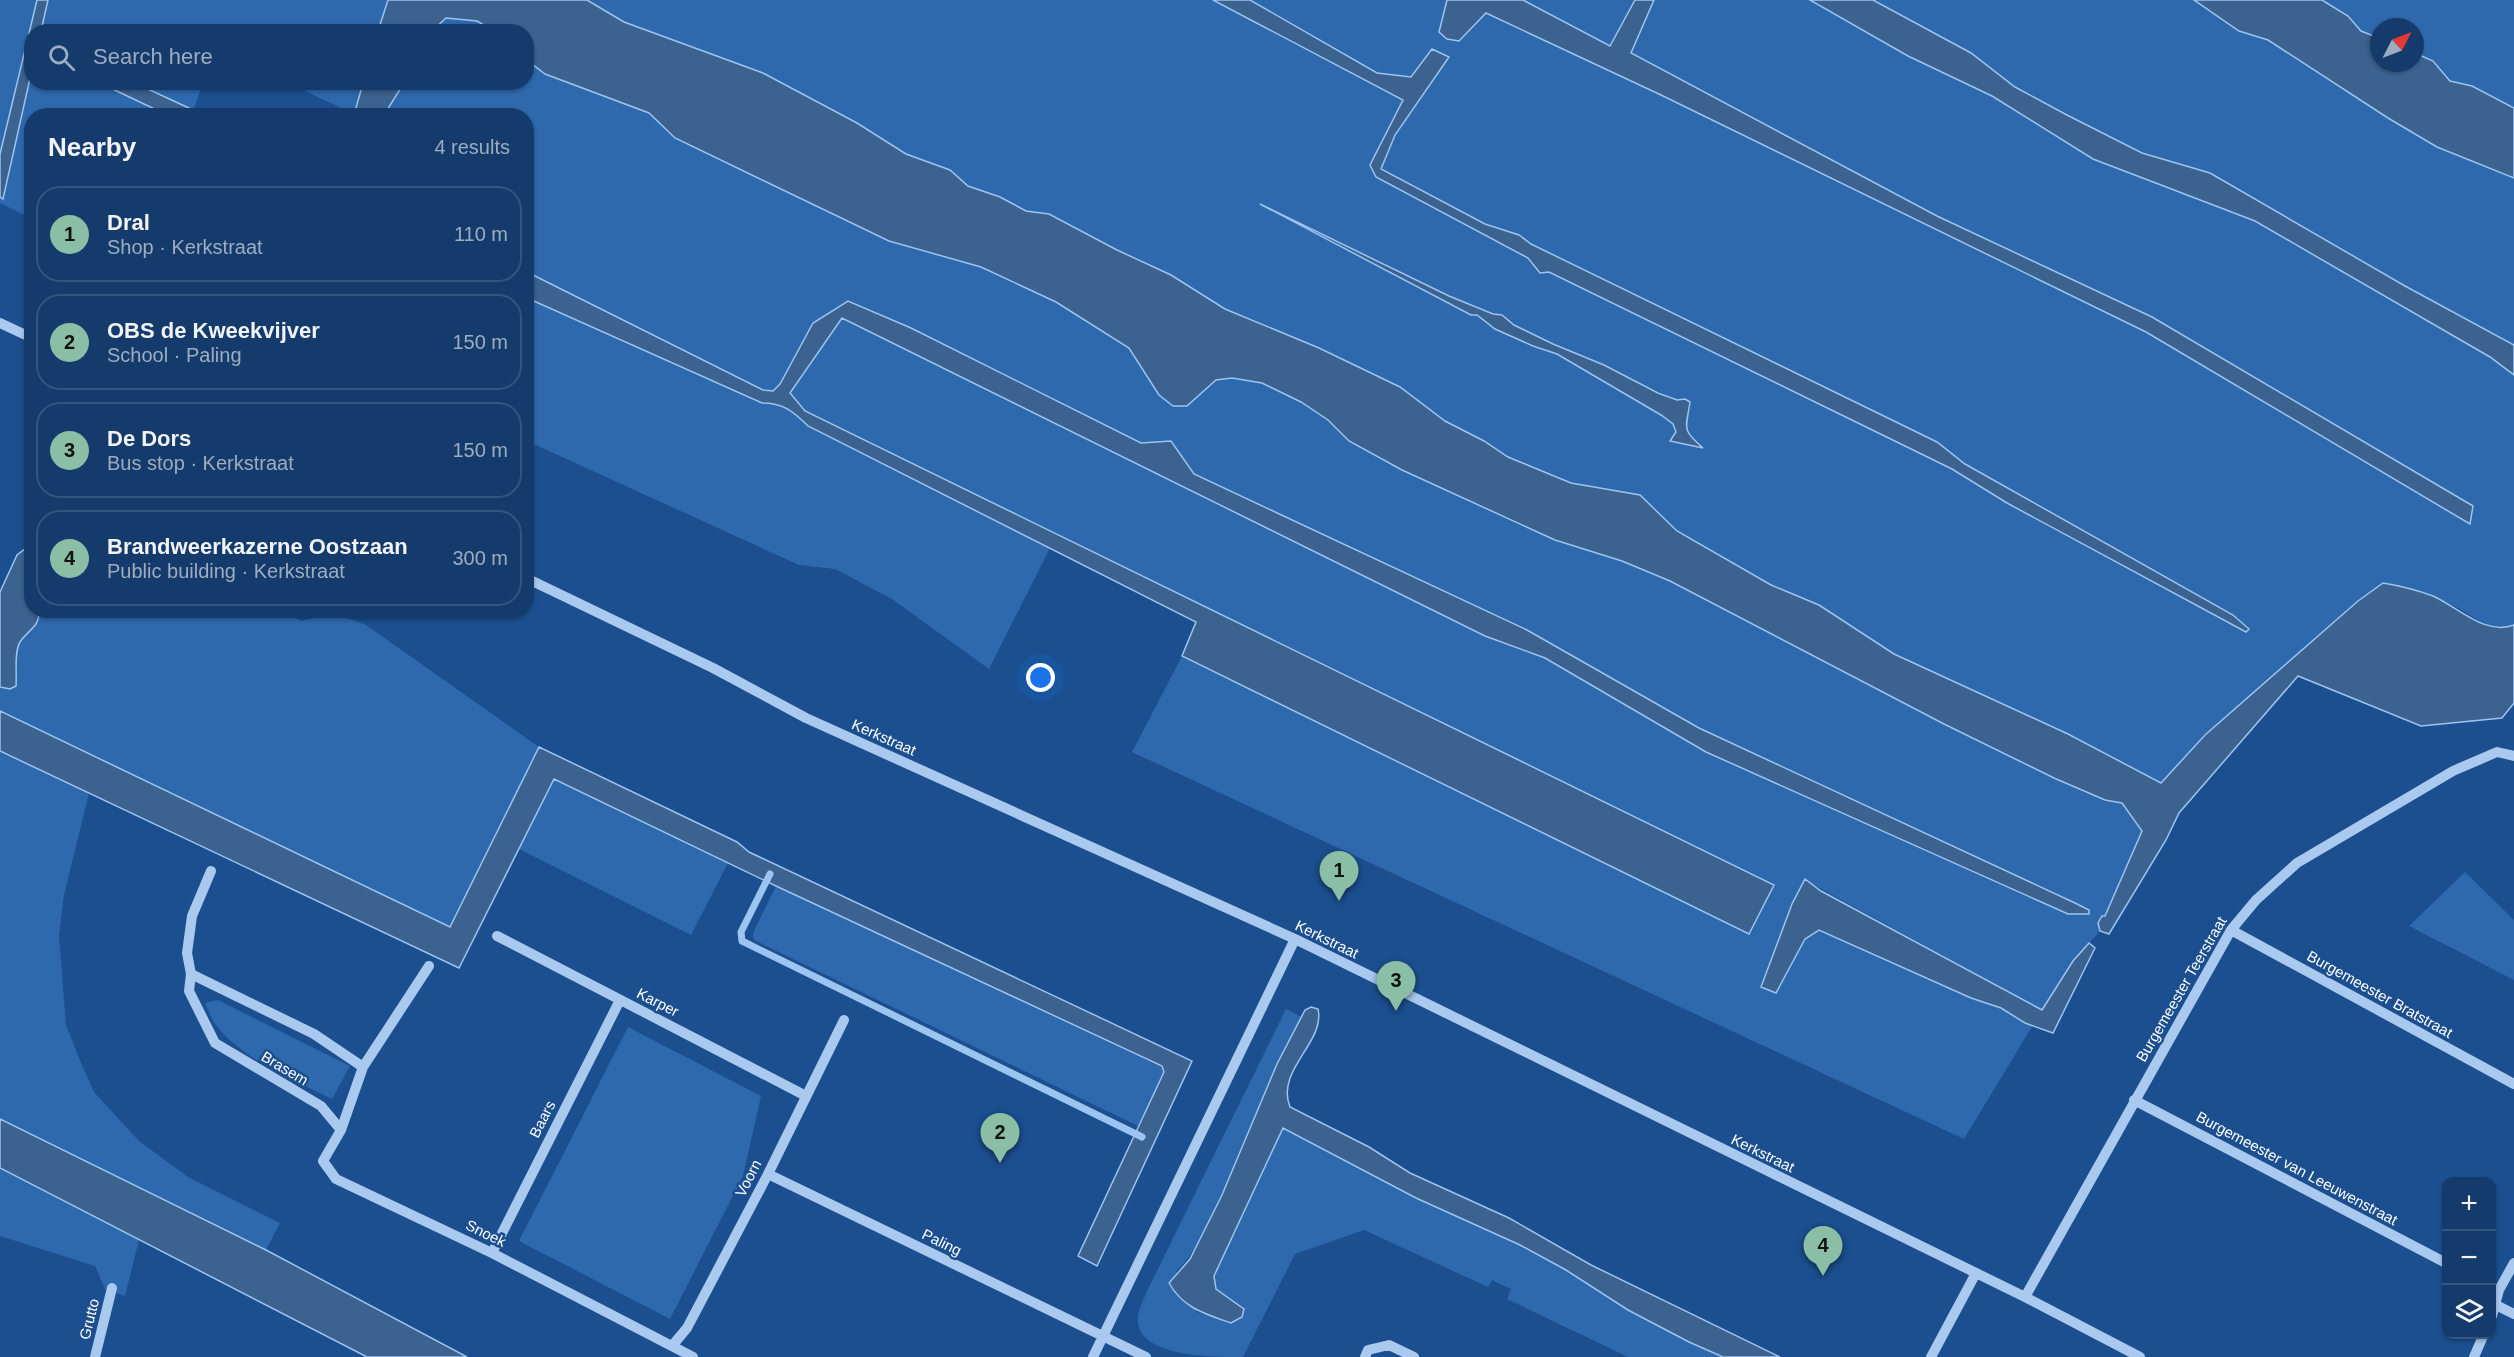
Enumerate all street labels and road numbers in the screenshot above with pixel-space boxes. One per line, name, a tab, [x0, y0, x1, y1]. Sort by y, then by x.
street label: Kerkstraat	[849, 715, 919, 759]
street label: Burgemeester Teerstraat	[2132, 913, 2230, 1065]
street label: Kerkstraat	[1293, 916, 1362, 962]
street label: Burgemeester Bratstraat	[2304, 947, 2456, 1041]
street label: Karper	[634, 984, 682, 1020]
street label: Brasem	[258, 1047, 312, 1089]
street label: Baars	[526, 1098, 558, 1140]
street label: Burgemeester van Leeuwenstraat	[2194, 1108, 2401, 1229]
street label: Kerkstraat	[1729, 1130, 1798, 1176]
street label: Voorn	[732, 1157, 764, 1199]
street label: Snoek	[463, 1216, 509, 1250]
street label: Paling	[920, 1225, 964, 1259]
street label: Grutto	[76, 1297, 102, 1341]

